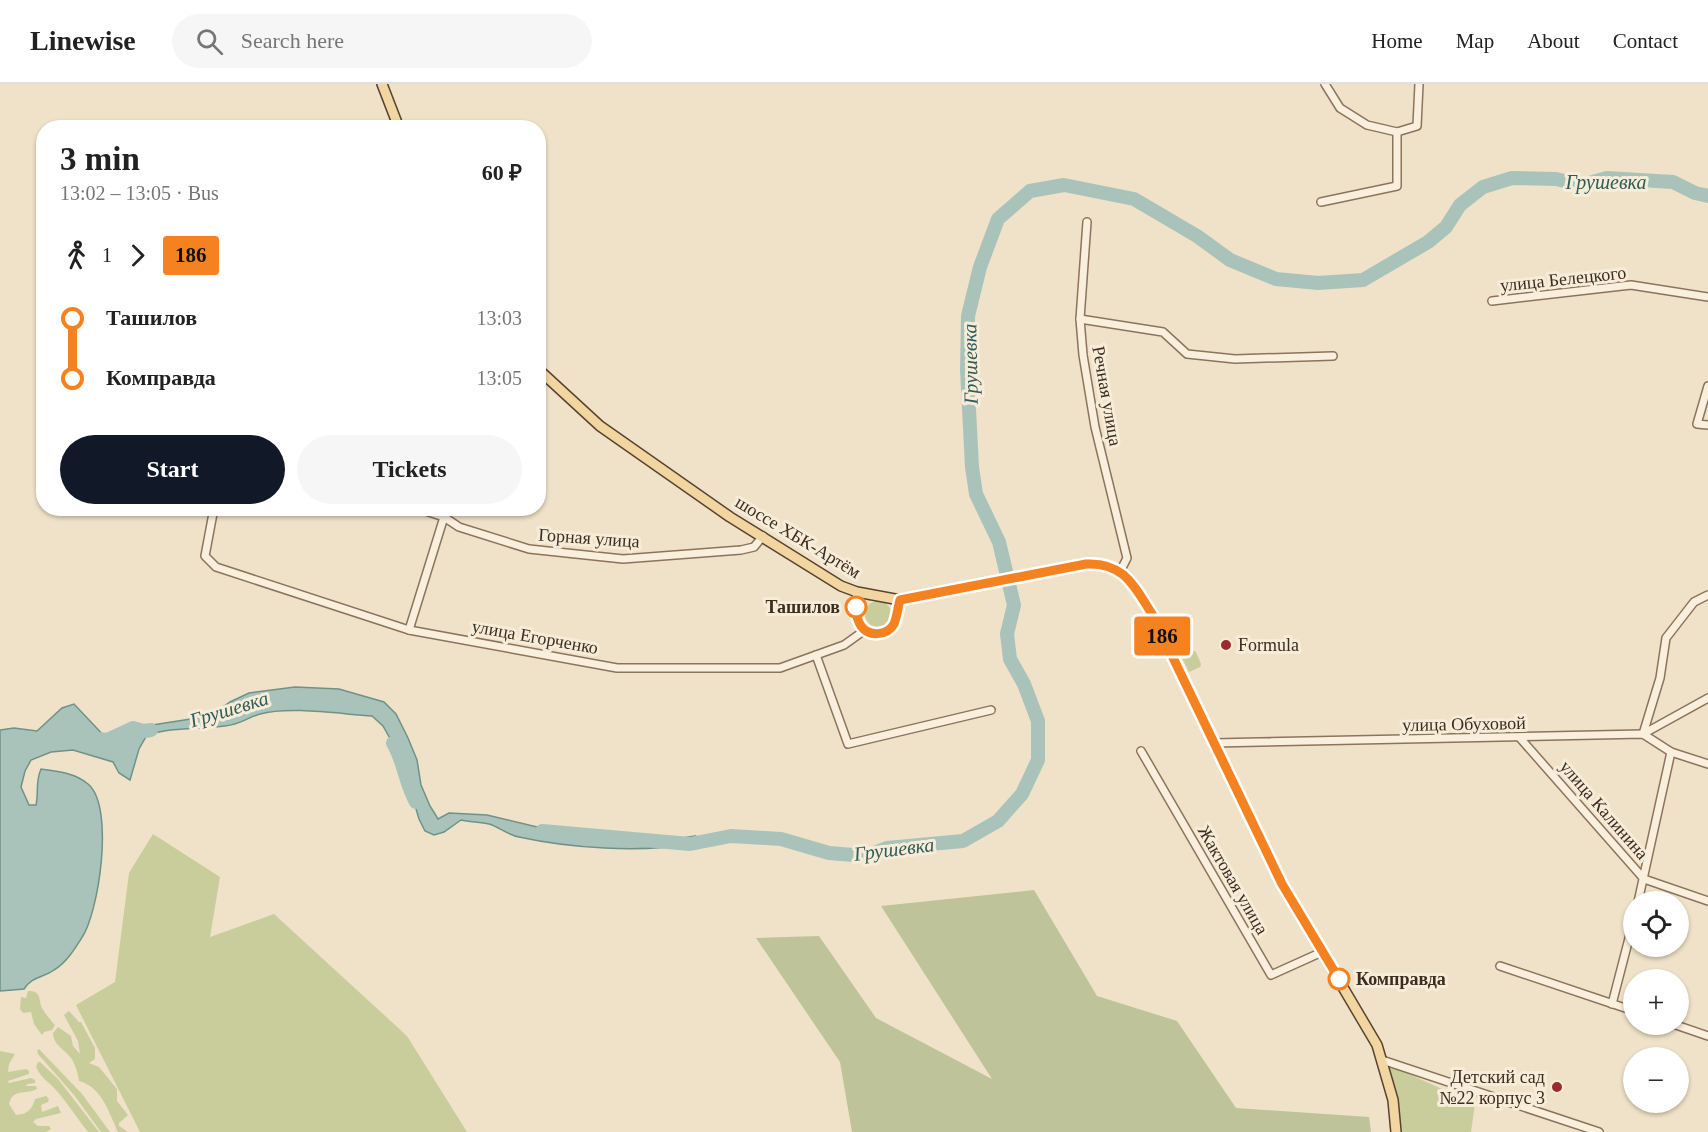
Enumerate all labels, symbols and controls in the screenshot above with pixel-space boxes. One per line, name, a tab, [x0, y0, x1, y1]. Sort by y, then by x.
search box	[172, 14, 592, 68]
text: Linewise	[30, 25, 136, 56]
icon: search	[193, 25, 226, 58]
text: Search here	[241, 28, 344, 53]
text: Home	[1371, 29, 1423, 53]
text: Map	[1456, 29, 1494, 53]
text: About	[1527, 29, 1580, 53]
text: Contact	[1613, 29, 1678, 53]
text: 3 min	[60, 141, 140, 177]
text: 60 ₽	[482, 160, 522, 185]
water label: Грушевка	[1565, 171, 1646, 194]
text: 13:02 – 13:05 · Bus	[60, 182, 219, 204]
icon: walk	[60, 239, 93, 272]
icon: forward	[121, 239, 154, 272]
text: 186	[175, 243, 207, 267]
text: 1	[102, 244, 112, 266]
street label: улица Белецкого	[1499, 262, 1627, 296]
text: Ташилов	[106, 305, 197, 330]
text: 13:03	[476, 307, 522, 329]
water label: Грушевка	[958, 323, 983, 406]
street label: Речная улица	[1088, 344, 1126, 448]
text: Комправда	[106, 365, 216, 390]
text: 13:05	[476, 367, 522, 389]
button: Start	[60, 435, 285, 504]
button: Tickets	[297, 435, 522, 504]
street label: шоссе ХБК-Артём	[732, 492, 864, 582]
street label: Горная улица	[538, 524, 640, 552]
marker: Ташилов	[845, 596, 867, 618]
place label: Ташилов	[766, 597, 840, 617]
street label: улица Егорченко	[470, 616, 600, 658]
line badge: 186	[1128, 616, 1196, 656]
text: 186	[1146, 624, 1178, 648]
place label: Formula	[1238, 635, 1299, 655]
marker: Formula	[1219, 638, 1233, 652]
water label: Грушевка	[186, 687, 271, 733]
street label: улица Обуховой	[1402, 713, 1526, 735]
street label: улица Калинина	[1556, 757, 1652, 863]
street label: Жактовая улица	[1194, 822, 1272, 938]
water label: Грушевка	[851, 833, 936, 866]
map controls	[1623, 891, 1689, 1113]
button: locate	[1623, 891, 1689, 957]
marker: Комправда	[1328, 968, 1350, 990]
place label: Комправда	[1356, 969, 1446, 989]
button: +	[1623, 969, 1689, 1035]
button: −	[1623, 1047, 1689, 1113]
place label: Детский сад №22 корпус 3	[1439, 1067, 1545, 1108]
marker: Детский сад №22 корпус 3	[1550, 1080, 1564, 1094]

